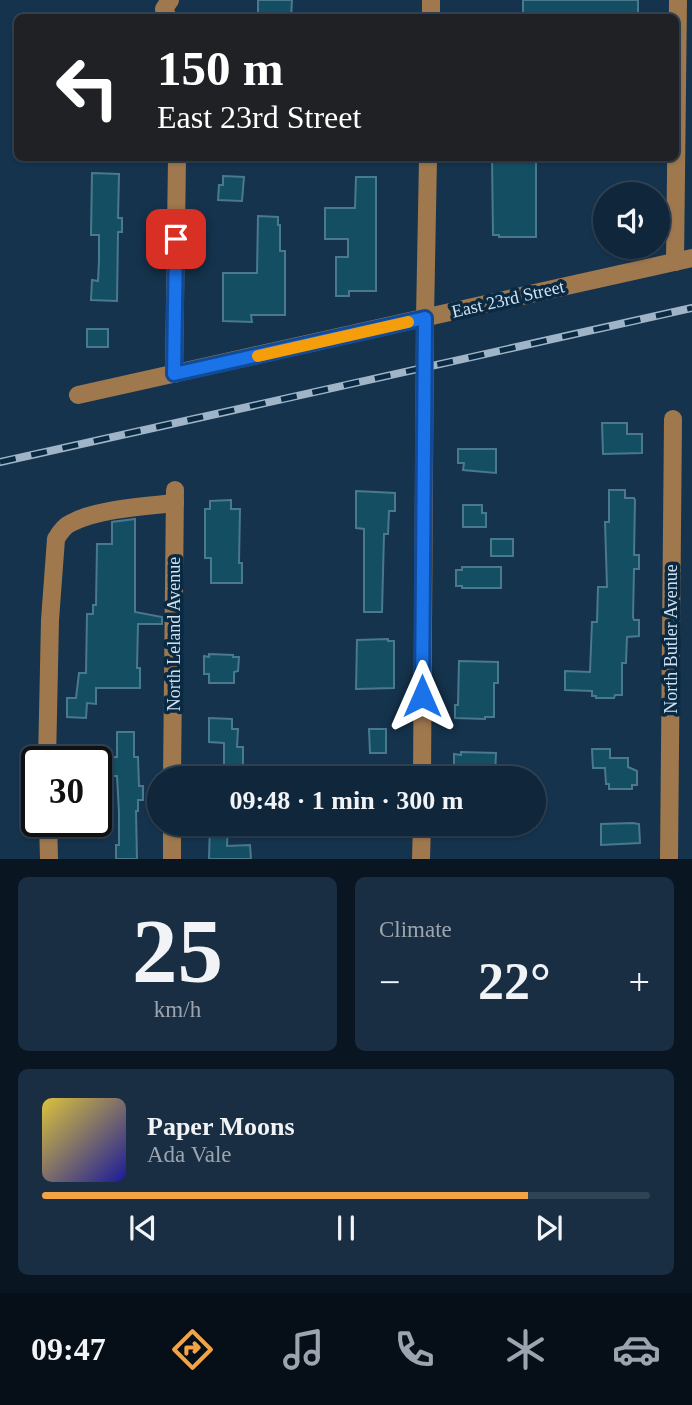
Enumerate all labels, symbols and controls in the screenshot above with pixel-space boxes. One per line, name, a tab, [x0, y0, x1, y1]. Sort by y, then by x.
text: 150 m	[157, 41, 284, 96]
icon: left	[42, 42, 133, 133]
text: East 23rd Street	[157, 99, 361, 135]
map controls	[593, 182, 670, 259]
button: sound	[593, 182, 670, 259]
pin	[146, 209, 206, 269]
icon: arrive	[157, 220, 195, 258]
street label: East 23rd Street	[450, 276, 566, 322]
street label: North Leland Avenue	[164, 557, 184, 711]
street label: North Butler Avenue	[661, 564, 681, 714]
position arrow	[385, 659, 459, 733]
speed limit sign: 30	[21, 746, 112, 837]
text: 09:48 · 1 min · 300 m	[230, 786, 464, 815]
text: 25	[132, 901, 223, 1002]
text: Climate	[379, 917, 452, 942]
text: 22°	[478, 953, 551, 1010]
text: −	[379, 961, 400, 1003]
text: +	[629, 961, 650, 1003]
text: km/h	[154, 997, 201, 1022]
text: Paper Moons	[147, 1112, 295, 1141]
text: Ada Vale	[147, 1142, 232, 1167]
icon: previous	[124, 1209, 162, 1247]
icon: pause	[327, 1209, 365, 1247]
icon: next	[530, 1209, 568, 1247]
icon: directions	[168, 1325, 217, 1374]
icon: music	[279, 1325, 328, 1374]
icon: phone	[390, 1325, 439, 1374]
icon: climate	[501, 1325, 550, 1374]
icon: car	[612, 1325, 661, 1374]
text: 09:47	[31, 1331, 106, 1367]

